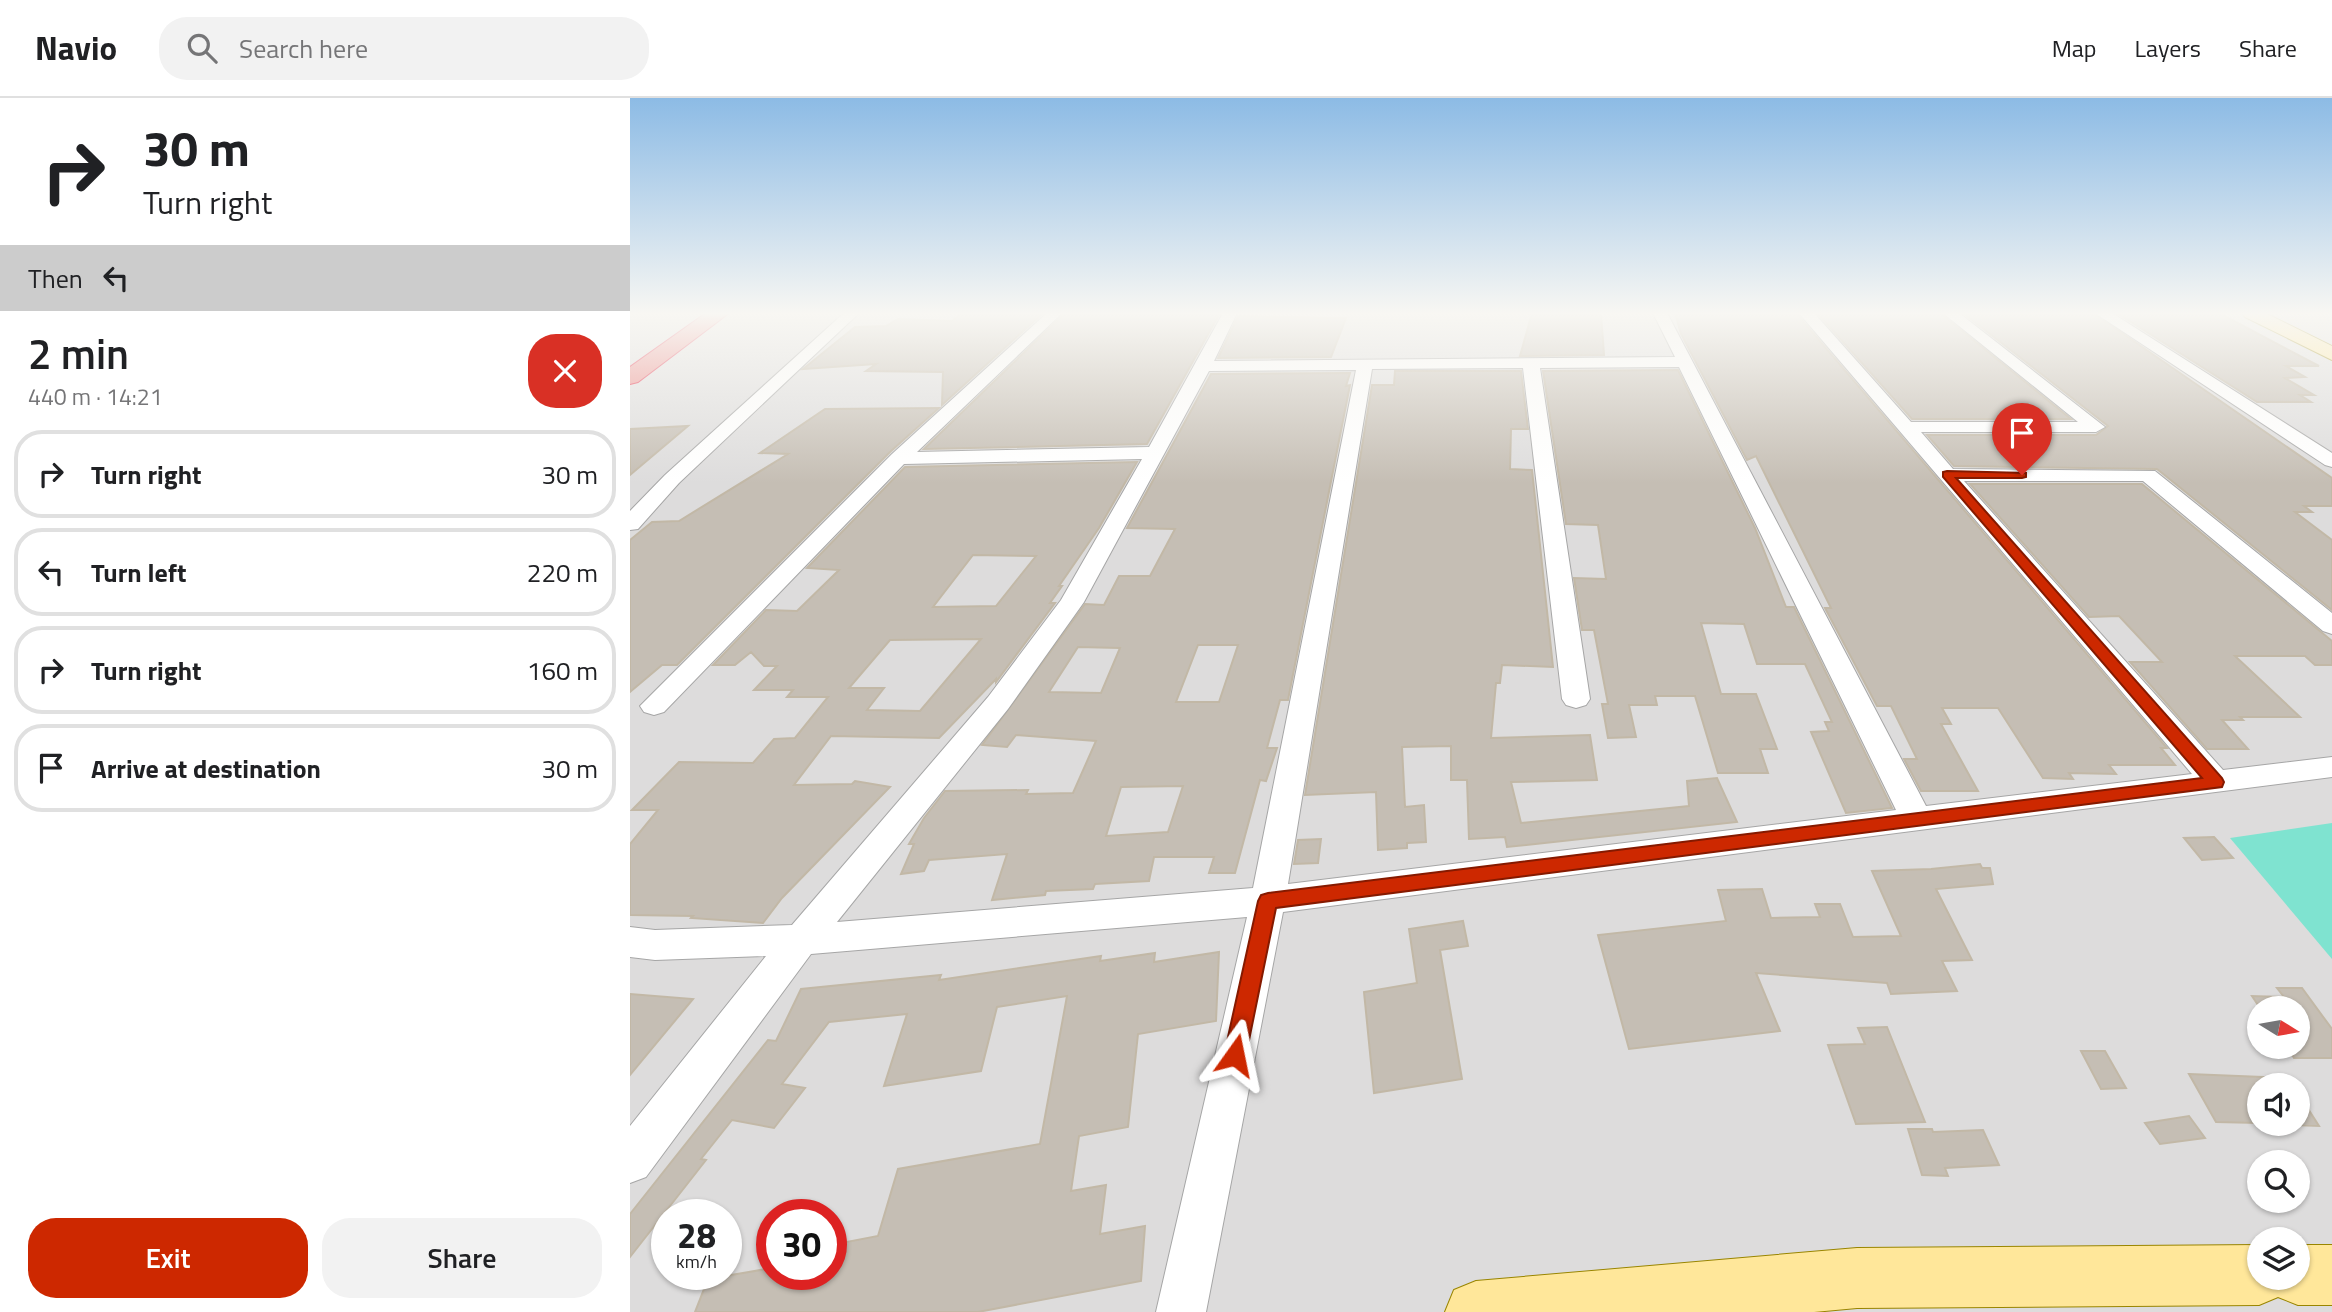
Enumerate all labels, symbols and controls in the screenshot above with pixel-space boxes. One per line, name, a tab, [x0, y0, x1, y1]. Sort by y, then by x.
search box	[159, 17, 649, 80]
text: Navio	[35, 23, 117, 73]
icon: search	[183, 29, 221, 67]
text: Search here	[239, 29, 368, 68]
text: Map	[2052, 30, 2097, 66]
text: Layers	[2135, 30, 2201, 66]
text: Share	[2239, 30, 2297, 66]
text: 30 m	[143, 110, 250, 185]
icon: right	[28, 126, 119, 217]
text: Turn right	[143, 178, 272, 226]
text: Then	[28, 259, 83, 298]
icon: left	[97, 259, 135, 297]
text: 2 min	[28, 321, 129, 385]
button: close	[528, 334, 602, 408]
text: 440 m · 14:21	[28, 379, 163, 414]
pin	[1992, 403, 2052, 475]
icon: arrive	[2003, 414, 2041, 452]
icon: right	[32, 455, 70, 493]
text: Turn right	[91, 455, 202, 494]
text: 30 m	[541, 455, 598, 494]
icon: left	[32, 553, 70, 591]
text: Turn left	[91, 553, 186, 592]
text: 220 m	[527, 553, 598, 592]
icon: right	[32, 651, 70, 689]
text: Turn right	[91, 651, 202, 690]
text: 160 m	[527, 651, 598, 690]
icon: arrive	[32, 749, 70, 787]
text: Arrive at destination	[91, 749, 321, 788]
text: 30 m	[541, 749, 598, 788]
north arrow	[2247, 996, 2310, 1059]
map controls	[2247, 996, 2310, 1290]
position arrow	[1198, 1018, 1272, 1092]
button: sound	[2247, 1073, 2310, 1136]
button: search	[2247, 1150, 2310, 1213]
speed limit sign: 30	[756, 1199, 847, 1290]
text: 28	[677, 1208, 716, 1262]
button: Exit	[28, 1218, 308, 1298]
button: Share	[322, 1218, 602, 1298]
button: layers	[2247, 1227, 2310, 1290]
text: km/h	[676, 1248, 717, 1275]

